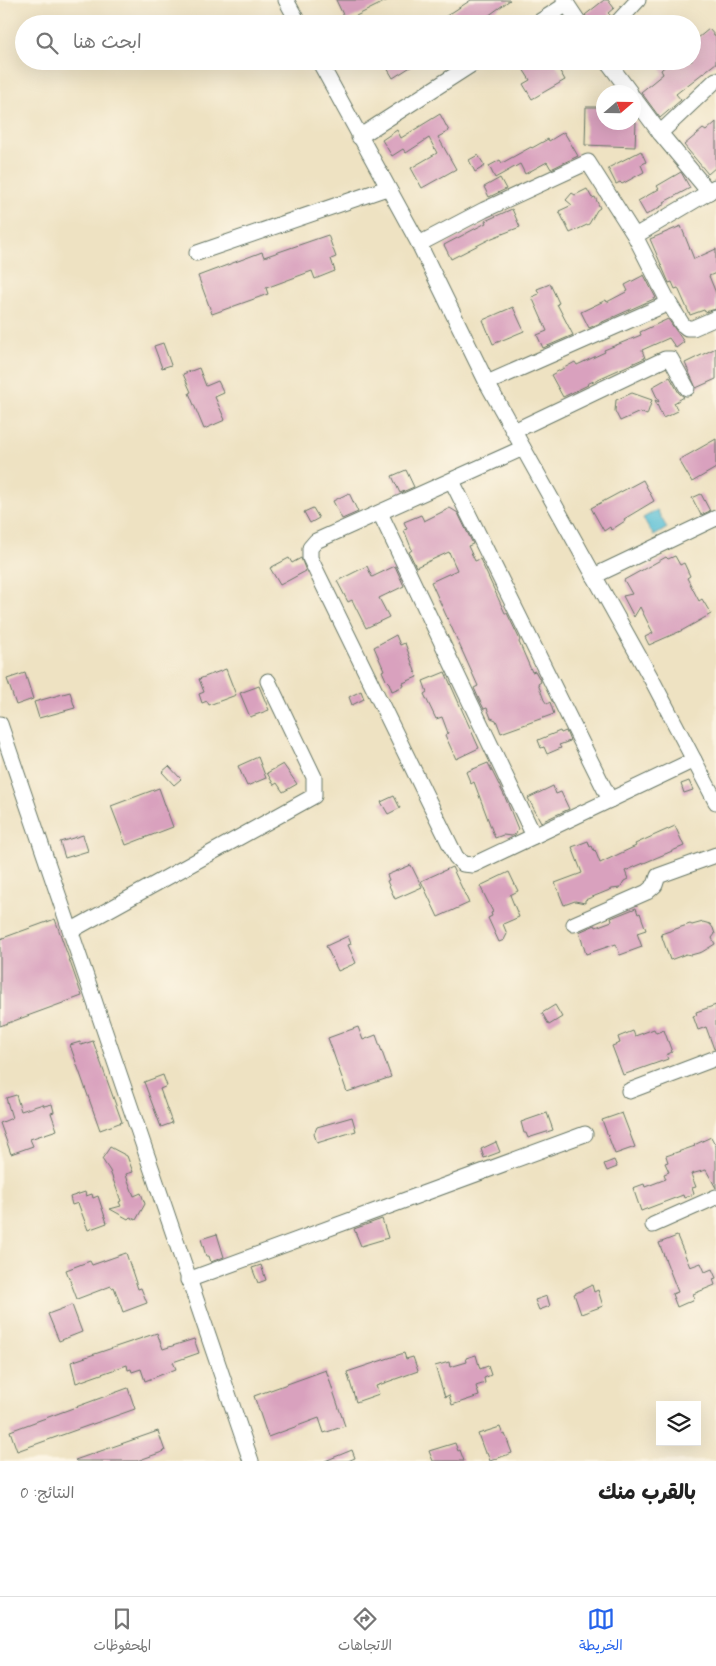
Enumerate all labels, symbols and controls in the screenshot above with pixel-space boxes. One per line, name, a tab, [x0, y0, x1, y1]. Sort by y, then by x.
search box	[15, 15, 701, 70]
icon: search	[33, 29, 61, 57]
text: ابحث هنا	[73, 30, 142, 55]
north arrow	[596, 85, 641, 130]
map controls	[656, 1401, 701, 1446]
button: layers	[656, 1401, 701, 1446]
text: بالقرب منك	[598, 1479, 696, 1507]
text: النتائج: 0	[20, 1483, 74, 1504]
tab: المحفوظات	[93, 1605, 151, 1658]
tab: الاتجاهات	[338, 1605, 392, 1658]
tab: الخريطة	[579, 1605, 623, 1658]

